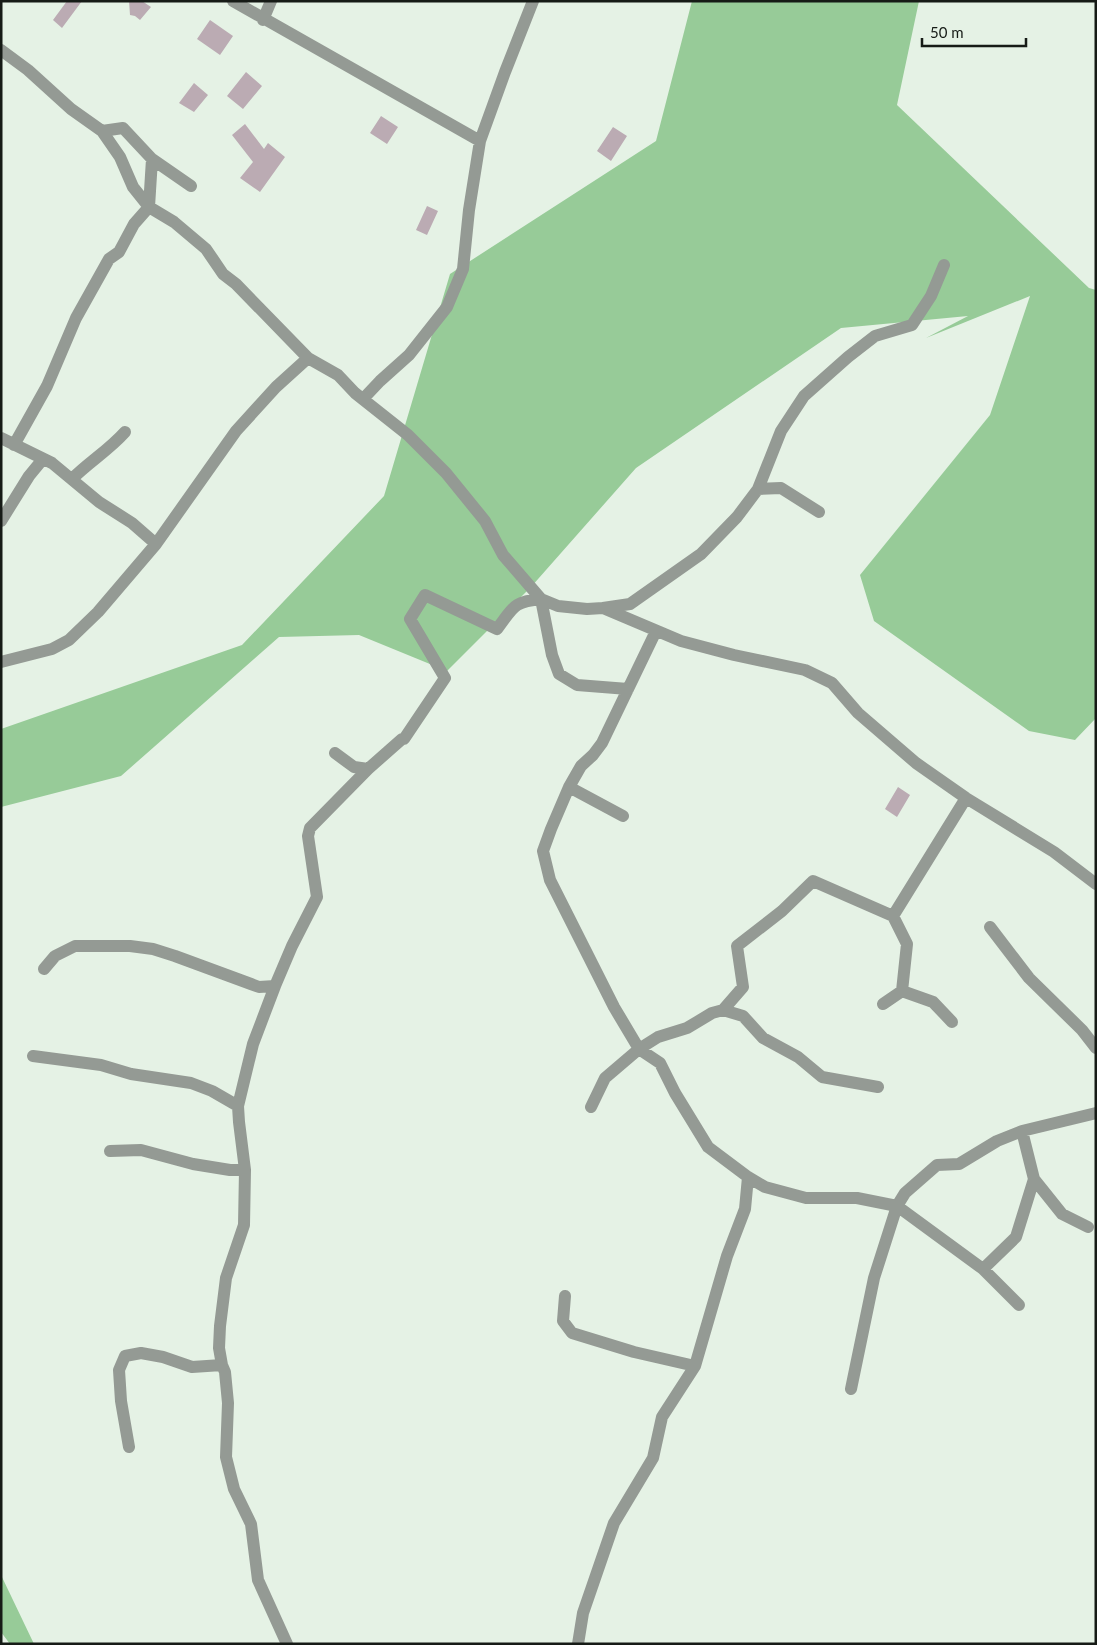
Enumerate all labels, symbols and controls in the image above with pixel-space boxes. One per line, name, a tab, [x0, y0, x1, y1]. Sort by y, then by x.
scale bar	[922, 15, 1026, 47]
text: 50 m	[930, 23, 964, 41]

